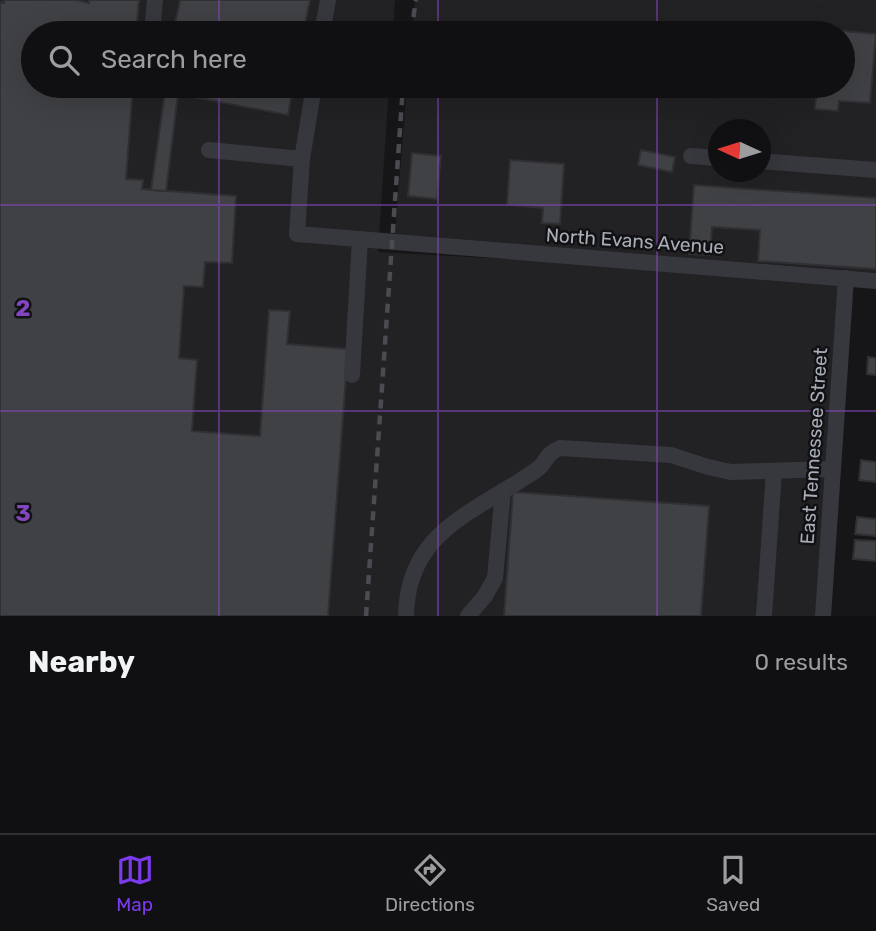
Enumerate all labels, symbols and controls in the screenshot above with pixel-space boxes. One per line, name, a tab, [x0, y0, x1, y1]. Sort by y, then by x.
search box	[21, 21, 855, 98]
icon: search	[45, 41, 83, 79]
text: Search here	[101, 44, 247, 75]
north arrow	[708, 119, 771, 182]
street label: North Evans Avenue	[545, 223, 725, 259]
text: 2	[16, 294, 30, 322]
street label: East Tennessee Street	[796, 346, 832, 545]
text: 3	[15, 499, 31, 527]
text: Nearby	[28, 644, 135, 680]
text: 0 results	[754, 648, 848, 676]
tab: Map	[116, 851, 154, 916]
tab: Directions	[385, 851, 475, 916]
tab: Saved	[706, 851, 760, 916]

